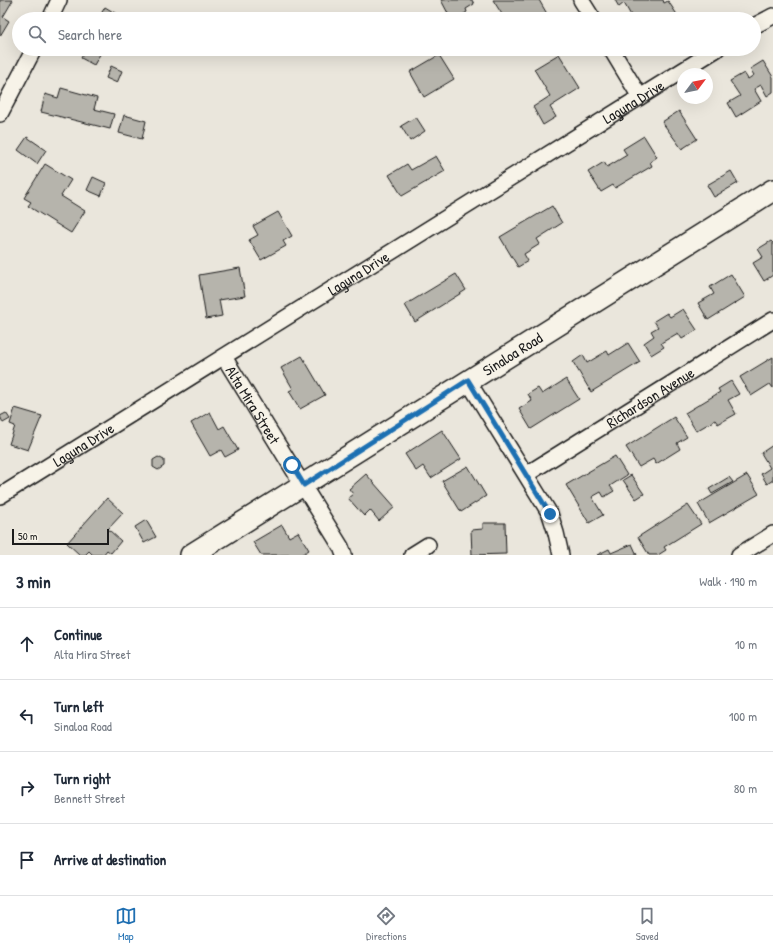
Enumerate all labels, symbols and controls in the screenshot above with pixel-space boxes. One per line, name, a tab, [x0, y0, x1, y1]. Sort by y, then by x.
search box	[12, 12, 761, 56]
icon: search	[26, 23, 48, 45]
text: Search here	[58, 24, 122, 45]
north arrow	[677, 68, 713, 104]
street label: Laguna Drive	[598, 74, 668, 128]
street label: Laguna Drive	[323, 246, 393, 300]
street label: Sinaloa Road	[478, 327, 546, 380]
street label: Alta Mira Street	[221, 362, 286, 448]
street label: Richardson Avenue	[602, 362, 698, 432]
street label: Laguna Drive	[48, 417, 118, 471]
route start	[283, 456, 301, 474]
route end	[541, 505, 559, 523]
scale bar	[12, 527, 109, 546]
text: 50 m	[18, 529, 38, 543]
text: 3 min	[16, 570, 51, 593]
text: Walk · 190 m	[699, 572, 757, 590]
text: Continue	[54, 624, 102, 645]
icon: ahead	[16, 633, 38, 655]
text: 10 m	[735, 635, 757, 653]
text: Alta Mira Street	[54, 645, 130, 663]
text: Turn left	[54, 696, 104, 717]
icon: left	[16, 705, 38, 727]
text: 100 m	[729, 707, 757, 725]
text: Sinaloa Road	[54, 717, 112, 735]
text: Turn right	[54, 768, 110, 789]
icon: right	[16, 777, 38, 799]
text: 80 m	[734, 779, 757, 797]
text: Bennett Street	[54, 789, 125, 807]
icon: arrive	[16, 849, 38, 871]
text: Arrive at destination	[54, 849, 166, 870]
tab: Map	[115, 905, 137, 943]
tab: Directions	[366, 905, 407, 943]
tab: Saved	[636, 905, 658, 943]

